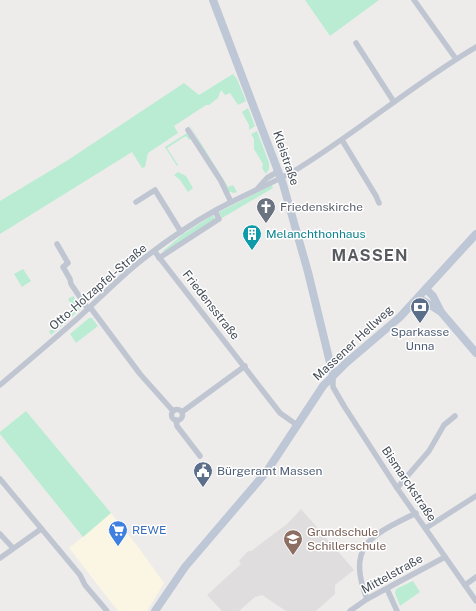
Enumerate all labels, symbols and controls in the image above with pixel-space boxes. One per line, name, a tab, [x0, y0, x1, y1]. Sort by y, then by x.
street label: Kleistraße	[270, 129, 302, 187]
church icon: Friedenskirche	[255, 196, 277, 224]
place label: Friedenskirche	[280, 200, 363, 214]
building icon: Melanchthonhaus	[241, 223, 263, 251]
place label: Melanchthonhaus	[266, 227, 365, 241]
street label: Otto-Holzapfel-Straße	[46, 241, 150, 333]
district label: MASSEN	[331, 246, 409, 265]
street label: Friedensstraße	[180, 268, 243, 343]
bank icon: Sparkasse Unna	[409, 296, 431, 324]
street label: Massener Hellweg	[310, 303, 396, 383]
place label: Sparkasse Unna	[391, 325, 449, 353]
street label: Bismarckstraße	[379, 444, 439, 524]
public building icon: Bürgeramt Massen	[192, 460, 214, 488]
place label: Bürgeramt Massen	[217, 464, 323, 478]
supermarket icon: REWE	[107, 519, 129, 547]
place label: REWE	[132, 523, 167, 537]
place label: Grundschule Schillerschule	[307, 525, 387, 553]
school or university icon: Grundschule Schillerschule	[282, 528, 304, 556]
street label: Mittelstraße	[359, 551, 425, 597]

